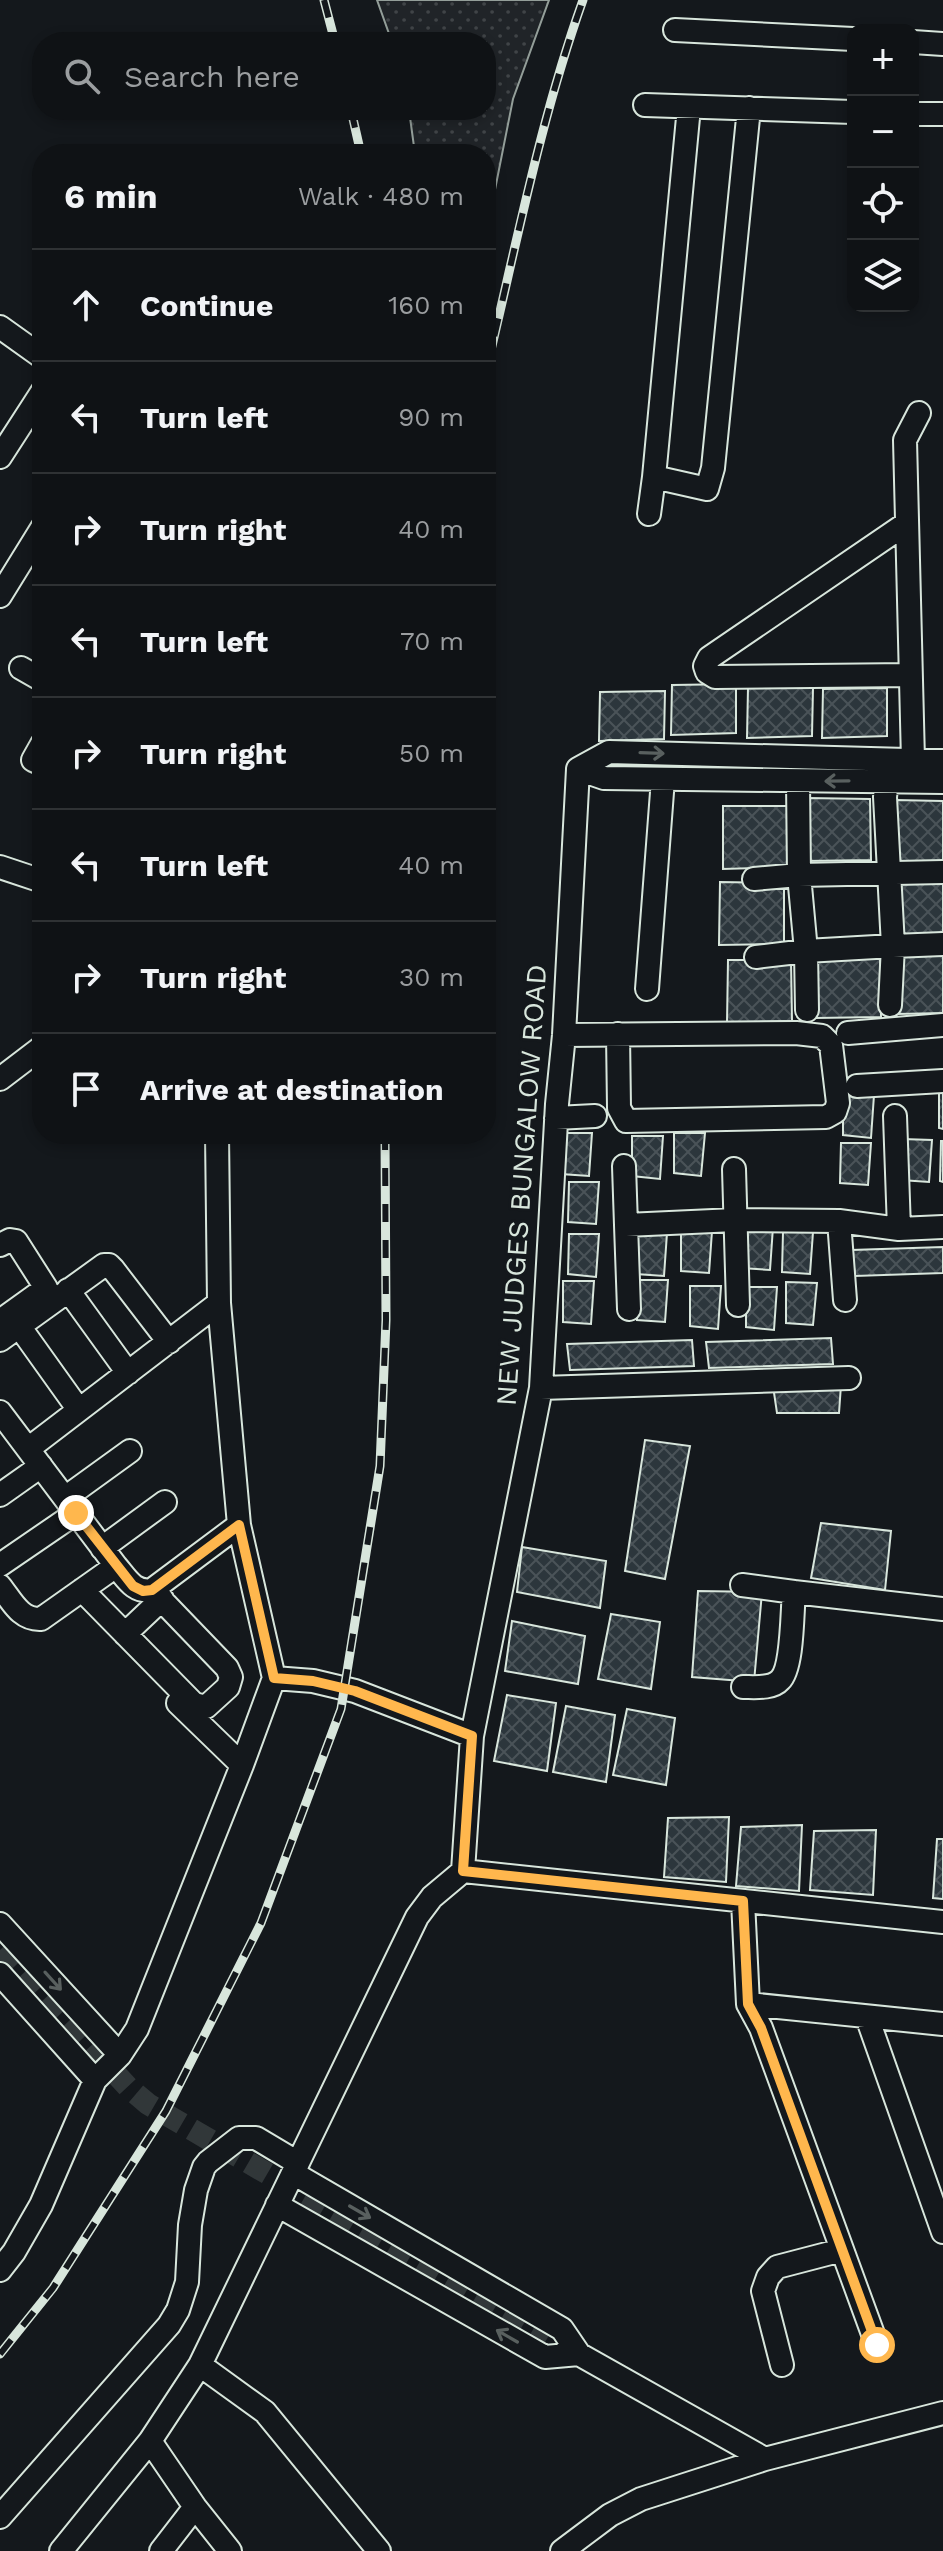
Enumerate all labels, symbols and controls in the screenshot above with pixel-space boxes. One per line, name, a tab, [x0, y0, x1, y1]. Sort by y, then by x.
map controls	[847, 24, 919, 312]
button: +	[847, 24, 919, 96]
search box	[32, 32, 496, 120]
icon: search	[60, 54, 104, 98]
text: Search here	[124, 59, 300, 94]
button: −	[847, 96, 919, 168]
button: locate	[847, 168, 919, 240]
text: 6 min	[64, 176, 158, 216]
text: Walk · 480 m	[298, 181, 464, 211]
button: layers	[847, 240, 919, 312]
icon: ahead	[64, 283, 108, 327]
text: Continue	[140, 288, 273, 323]
text: 160 m	[388, 290, 464, 320]
icon: left	[64, 395, 108, 439]
text: Turn left	[140, 400, 268, 435]
text: 90 m	[398, 402, 464, 432]
icon: right	[64, 507, 108, 551]
text: Turn right	[140, 512, 286, 547]
text: 40 m	[398, 514, 464, 544]
icon: left	[64, 619, 108, 663]
text: Turn left	[140, 624, 268, 659]
text: 70 m	[400, 626, 464, 656]
icon: right	[64, 731, 108, 775]
text: Turn right	[140, 736, 286, 771]
text: 50 m	[399, 738, 464, 768]
one-way arrow	[638, 746, 665, 761]
one-way arrow	[824, 773, 851, 788]
icon: left	[64, 843, 108, 887]
text: Turn left	[140, 848, 268, 883]
text: 40 m	[398, 850, 464, 880]
icon: right	[64, 955, 108, 999]
text: Turn right	[140, 960, 286, 995]
text: 30 m	[399, 962, 464, 992]
street label: NEW JUDGES BUNGALOW ROAD	[490, 963, 553, 1407]
icon: arrive	[64, 1067, 108, 1111]
text: Arrive at destination	[140, 1072, 444, 1107]
route end	[58, 1495, 94, 1531]
one-way arrow	[43, 1971, 61, 1991]
one-way arrow	[348, 2204, 371, 2220]
one-way arrow	[496, 2327, 519, 2343]
route start	[859, 2327, 895, 2363]

